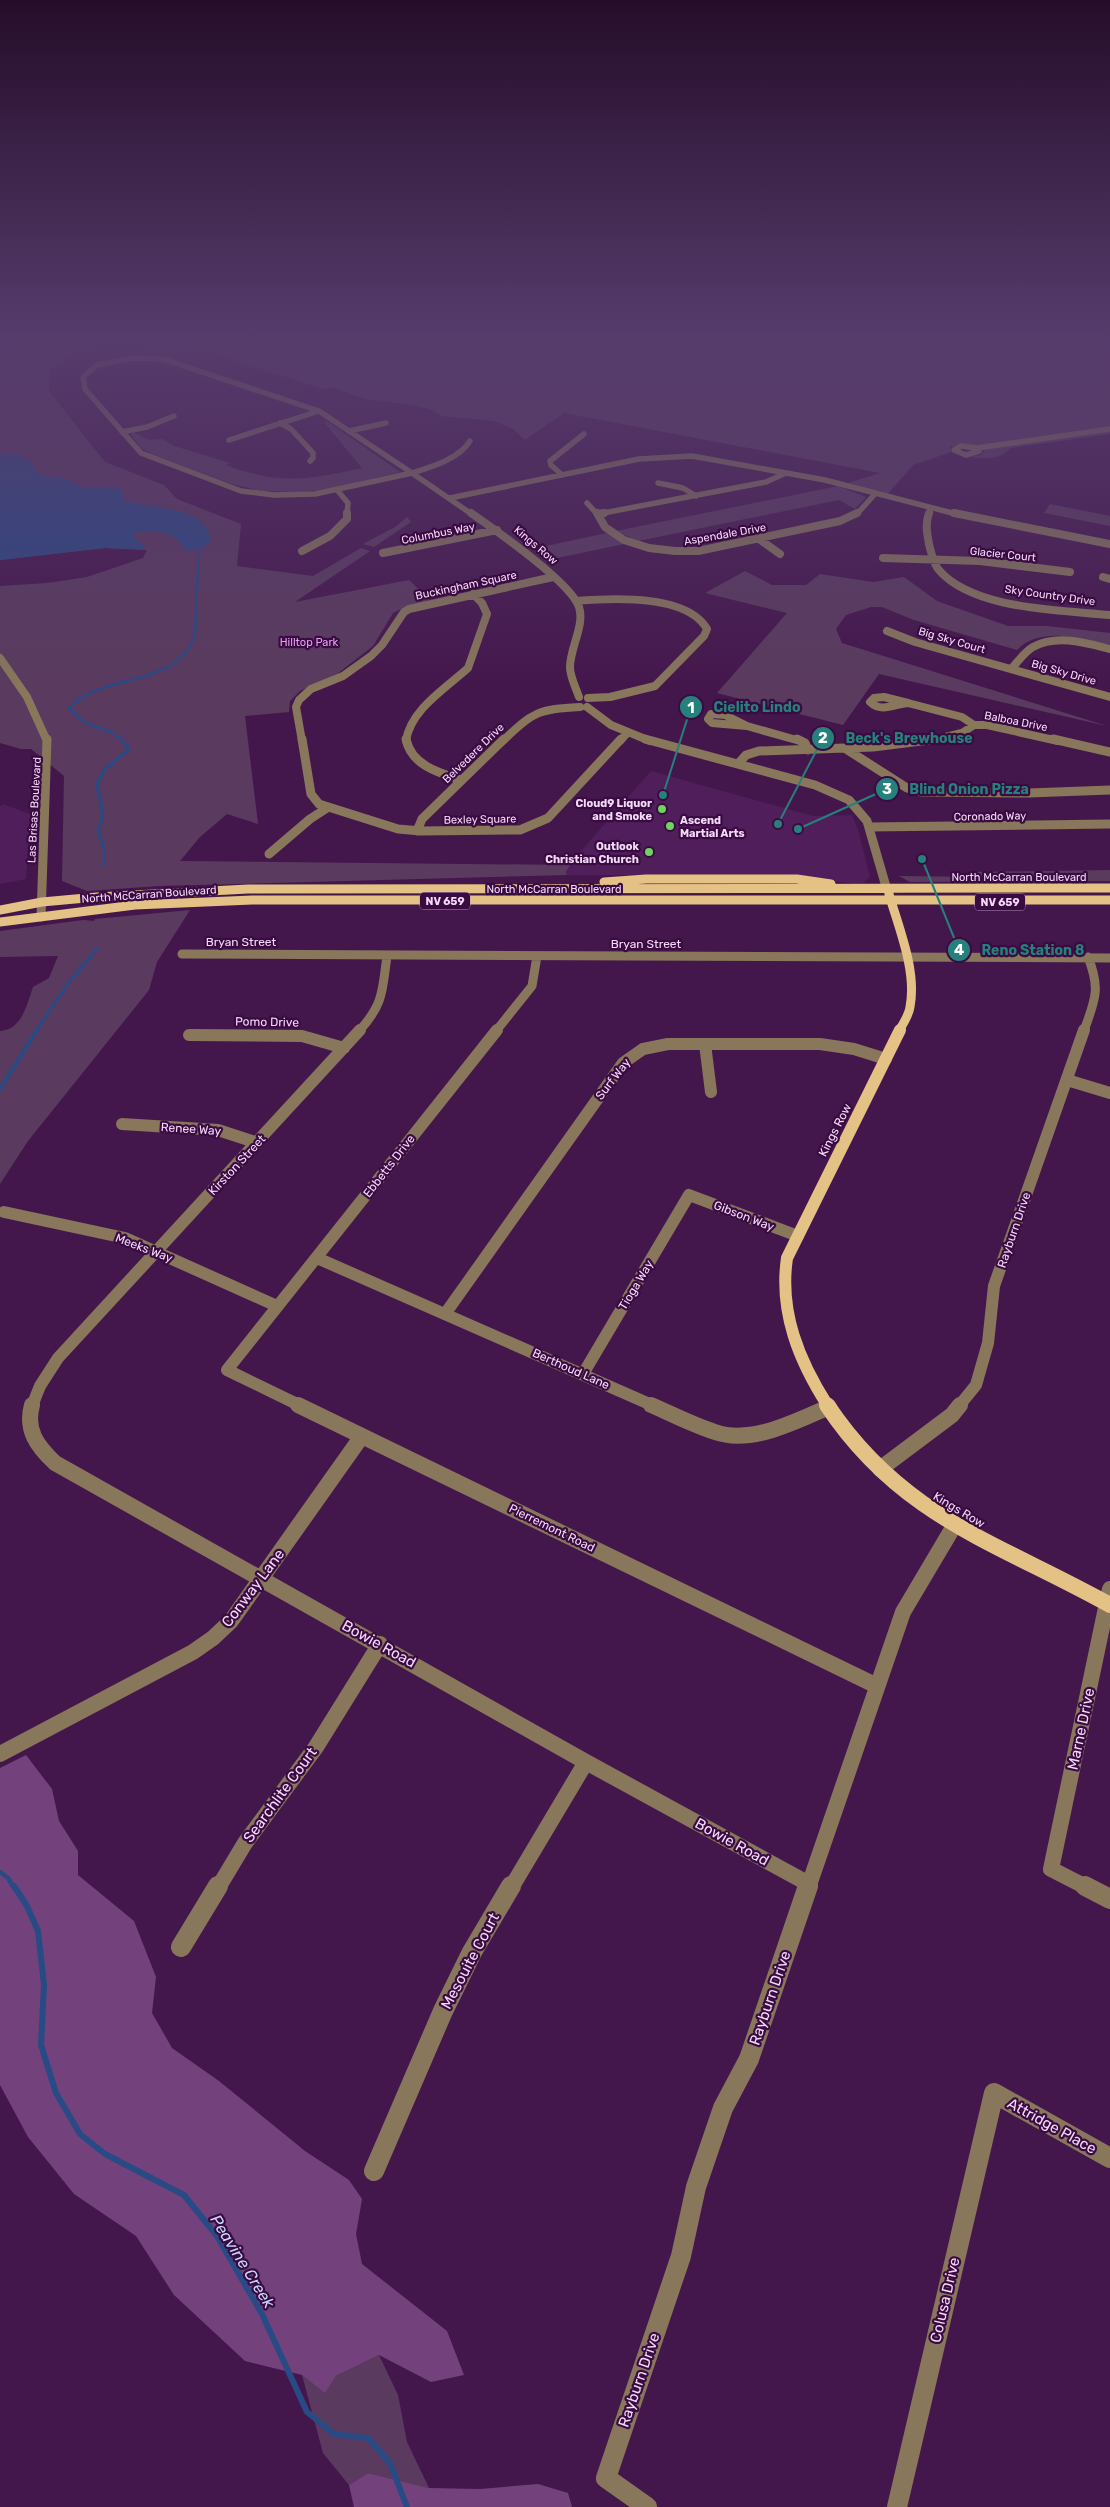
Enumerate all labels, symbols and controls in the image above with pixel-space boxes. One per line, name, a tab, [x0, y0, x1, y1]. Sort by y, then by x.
street label: Columbus Way	[400, 520, 476, 547]
street label: Aspendale Drive	[683, 521, 767, 548]
street label: Kings Row	[511, 523, 560, 567]
street label: Glacier Court	[969, 545, 1037, 565]
street label: Buckingham Square	[414, 568, 518, 603]
street label: Sky Country Drive	[1004, 583, 1096, 608]
street label: Big Sky Court	[917, 625, 987, 656]
park label: Hilltop Park	[280, 636, 339, 649]
street label: Big Sky Drive	[1030, 657, 1098, 688]
callout: Cielito Lindo	[678, 693, 810, 722]
text: 1	[687, 699, 695, 717]
text: Cielito Lindo	[714, 699, 800, 716]
street label: Balboa Drive	[983, 709, 1049, 734]
street label: Belvedere Drive	[440, 721, 507, 786]
callout: Beck's Brewhouse	[810, 723, 982, 752]
text: 2	[818, 729, 828, 747]
text: Beck's Brewhouse	[845, 730, 973, 747]
street label: Las Brisas Boulevard	[25, 757, 44, 863]
callout: Blind Onion Pizza	[875, 774, 1039, 803]
text: 3	[882, 780, 892, 798]
text: Blind Onion Pizza	[909, 781, 1029, 798]
place label: Cloud9 Liquor and Smoke	[576, 797, 652, 823]
marker: Cloud9 Liquor and Smoke	[656, 803, 668, 815]
street label: Coronado Way	[954, 809, 1026, 824]
street label: Bexley Square	[444, 812, 516, 827]
place label: Ascend Martial Arts	[680, 814, 745, 840]
marker: Ascend Martial Arts	[664, 820, 676, 832]
place label: Outlook Christian Church	[545, 840, 640, 866]
marker: Outlook Christian Church	[643, 846, 655, 858]
street label: North McCarran Boulevard	[951, 871, 1087, 884]
street label: North McCarran Boulevard	[81, 883, 217, 906]
street label: North McCarran Boulevard	[486, 883, 622, 896]
road number: NV 659	[420, 892, 470, 909]
road number: NV 659	[975, 894, 1025, 910]
street label: Bryan Street	[206, 935, 277, 949]
callout: Reno Station 8	[947, 936, 1095, 965]
street label: Bryan Street	[611, 937, 682, 951]
text: 4	[954, 941, 964, 959]
text: Reno Station 8	[981, 942, 1085, 959]
street label: Pomo Drive	[235, 1014, 299, 1030]
street label: Surf Way	[592, 1055, 634, 1103]
street label: Kings Row	[816, 1101, 855, 1159]
street label: Renee Way	[160, 1120, 222, 1138]
street label: Kirston Street	[206, 1132, 269, 1198]
street label: Ebbetts Drive	[360, 1132, 418, 1200]
street label: Rayburn Drive	[995, 1190, 1034, 1270]
street label: Gibson Way	[712, 1198, 777, 1234]
street label: Meeks Way	[113, 1231, 175, 1265]
street label: Tioga Way	[616, 1257, 657, 1312]
street label: Berthoud Lane	[530, 1346, 612, 1392]
street label: Kings Row	[931, 1489, 988, 1531]
street label: Pierremont Road	[507, 1501, 597, 1555]
street label: Conway Lane	[218, 1545, 288, 1631]
street label: Bowie Road	[339, 1616, 419, 1672]
street label: Marne Drive	[1064, 1686, 1098, 1772]
street label: Searchlite Court	[239, 1744, 321, 1846]
street label: Bowie Road	[692, 1814, 772, 1870]
street label: Mesouite Court	[437, 1910, 503, 2012]
street label: Rayburn Drive	[745, 1948, 795, 2048]
street label: Attridge Place	[1004, 2094, 1100, 2158]
water label: Peavine Creek	[206, 2211, 279, 2312]
street label: Colusa Drive	[926, 2256, 964, 2344]
street label: Rayburn Drive	[614, 2330, 664, 2430]

